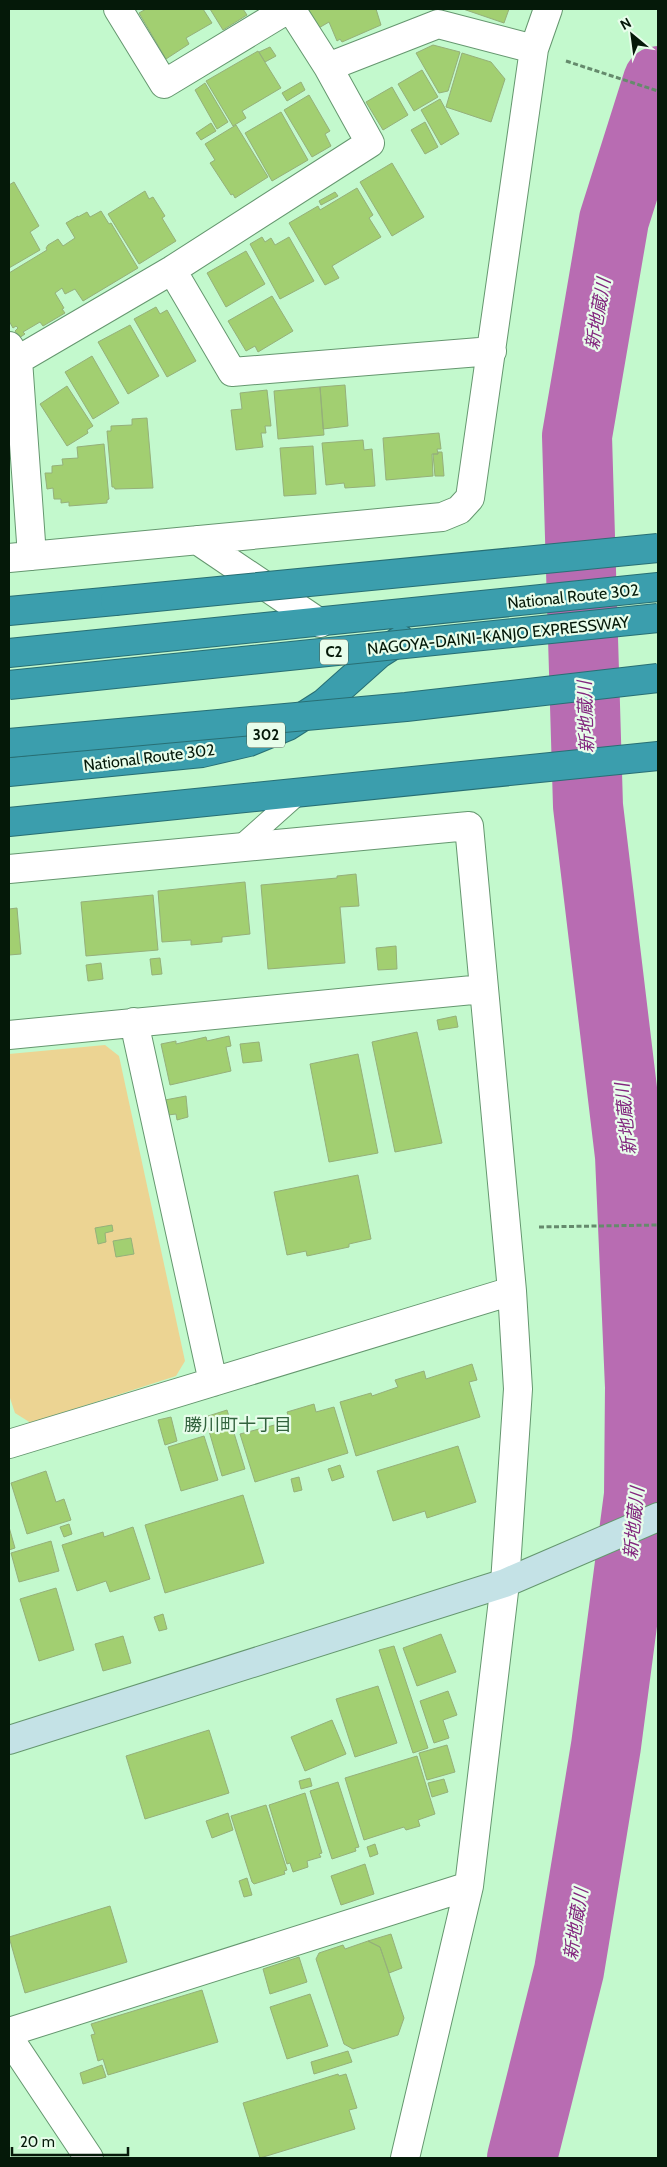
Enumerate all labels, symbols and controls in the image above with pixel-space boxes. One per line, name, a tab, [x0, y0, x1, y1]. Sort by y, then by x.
north arrow	[607, 10, 657, 60]
text: N	[617, 13, 634, 34]
water label: 新地蔵川	[581, 275, 615, 351]
street label: National Route 302	[506, 580, 640, 613]
street label: NAGOYA-DAINI-KANJO EXPRESSWAY	[366, 612, 631, 659]
road number: C2	[320, 640, 348, 664]
water label: 新地蔵川	[574, 679, 598, 753]
road number: 302	[247, 722, 285, 748]
street label: National Route 302	[82, 740, 216, 775]
water label: 新地蔵川	[611, 1080, 641, 1156]
district label: 勝川町十丁目	[184, 1414, 292, 1436]
water label: 新地蔵川	[619, 1484, 649, 1560]
water label: 新地蔵川	[560, 1885, 593, 1961]
scale bar	[12, 2124, 129, 2156]
text: 20 m	[20, 2133, 55, 2151]

